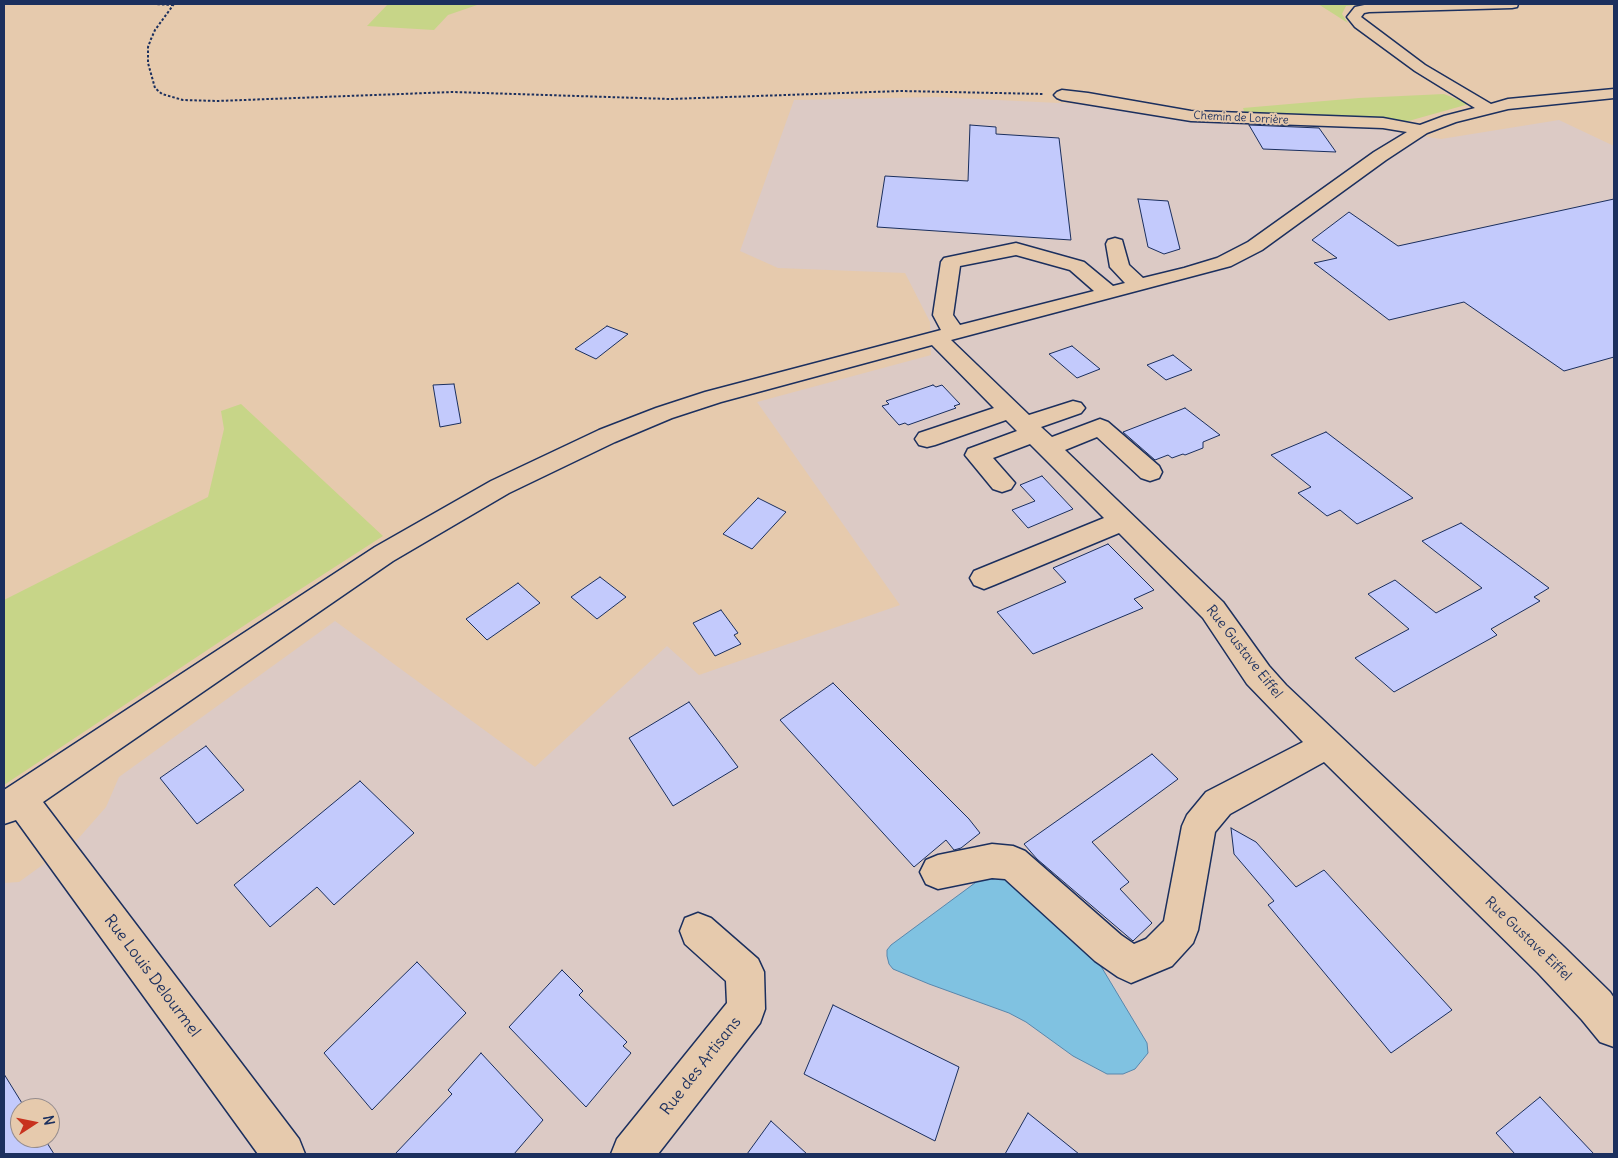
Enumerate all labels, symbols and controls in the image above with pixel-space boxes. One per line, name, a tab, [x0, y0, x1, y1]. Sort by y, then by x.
street label: Chemin de Lorrière	[1193, 109, 1289, 127]
street label: Rue Gustave Eiffel	[1202, 602, 1286, 702]
street label: Rue Gustave Eiffel	[1481, 893, 1575, 985]
street label: Rue Louis Delourmel	[100, 911, 204, 1041]
street label: Rue des Artisans	[657, 1013, 745, 1119]
north arrow	[10, 1098, 60, 1148]
text: N	[39, 1114, 59, 1127]

